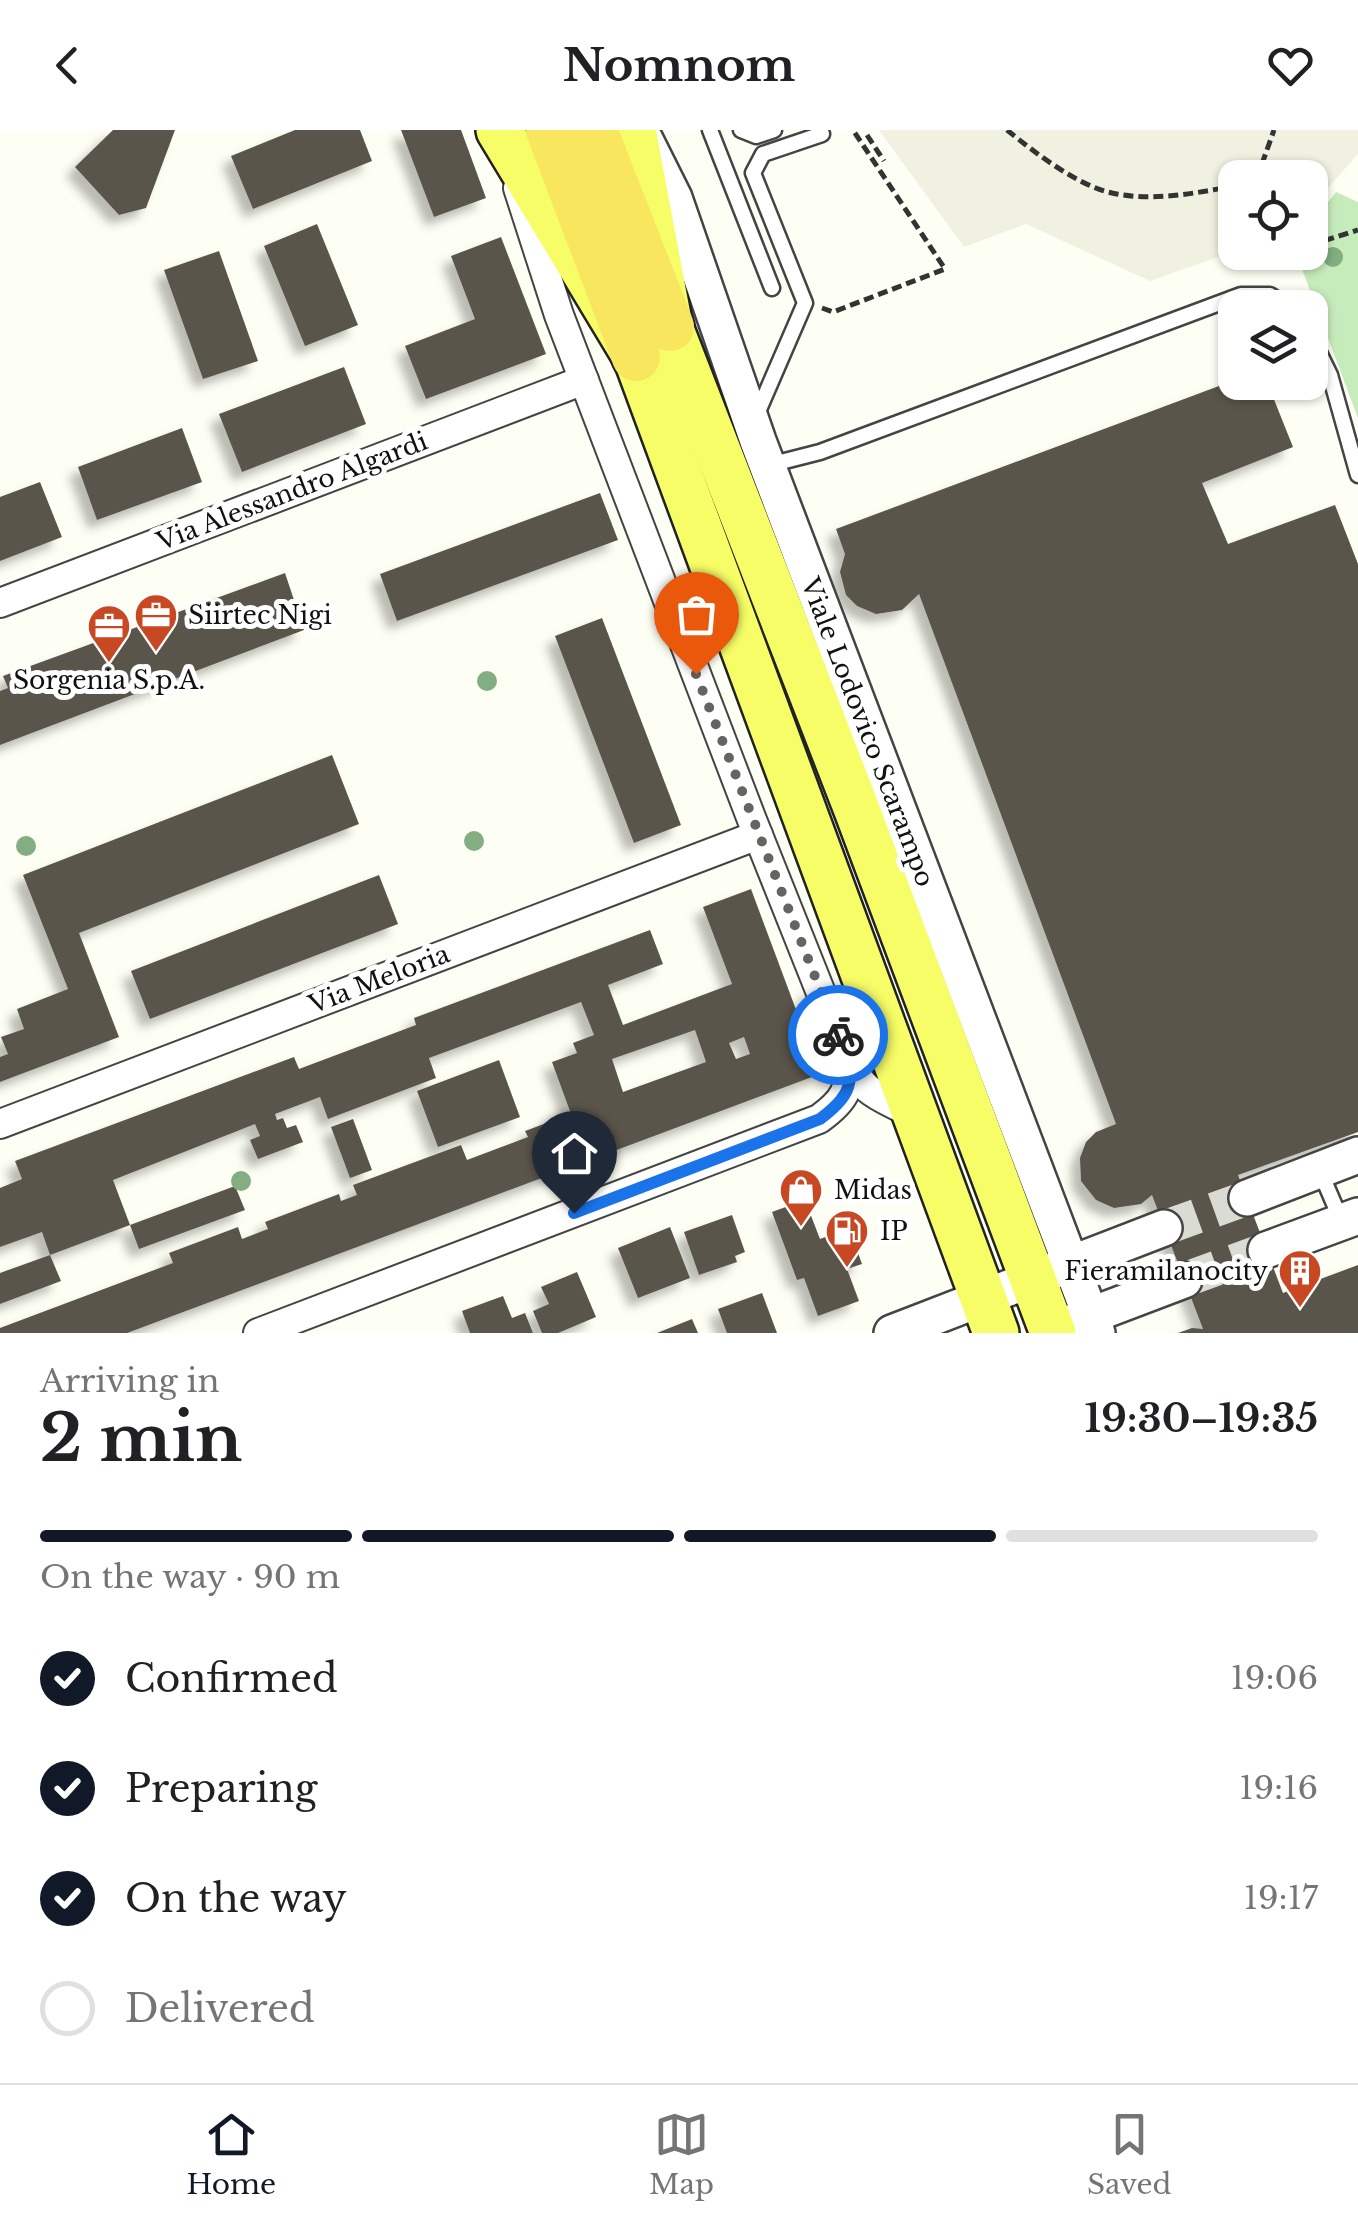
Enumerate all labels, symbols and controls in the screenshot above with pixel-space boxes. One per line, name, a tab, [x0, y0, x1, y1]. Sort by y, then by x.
text: Nomnom	[563, 37, 795, 93]
icon: back	[40, 38, 95, 93]
icon: heart	[1263, 38, 1318, 93]
map controls	[1218, 160, 1328, 400]
button: locate	[1218, 160, 1328, 270]
button: layers	[1218, 290, 1328, 400]
street label: Via Alessandro Algardi	[151, 425, 432, 558]
pin	[654, 572, 739, 675]
street label: Viale Lodovico Scarampo	[794, 572, 941, 891]
icon: bag	[669, 587, 724, 642]
office icon: Siirtec Nigi	[133, 592, 179, 653]
place label: Siirtec Nigi	[188, 600, 332, 631]
office icon: Sorgenia S.p.A.	[86, 603, 132, 664]
place label: Sorgenia S.p.A.	[13, 665, 205, 696]
street label: Via Meloria	[303, 938, 454, 1021]
courier	[788, 985, 888, 1085]
icon: bike	[811, 1008, 866, 1063]
pin	[532, 1111, 617, 1214]
icon: home	[547, 1126, 602, 1181]
shop icon: Midas	[778, 1167, 824, 1228]
place label: Midas	[834, 1175, 912, 1206]
fuel station icon: IP	[824, 1208, 870, 1269]
place label: IP	[880, 1216, 908, 1247]
building icon: Fieramilanocity	[1277, 1248, 1323, 1309]
place label: Fieramilanocity	[1064, 1256, 1268, 1287]
text: Arriving in	[40, 1361, 219, 1401]
text: 19:30–19:35	[1085, 1395, 1318, 1442]
text: 2 min	[40, 1398, 242, 1479]
text: On the way · 90 m	[40, 1557, 340, 1597]
icon: check	[40, 1651, 95, 1706]
text: Confirmed	[125, 1655, 338, 1702]
text: 19:06	[1231, 1658, 1318, 1698]
icon: check	[40, 1761, 95, 1816]
text: Preparing	[125, 1765, 317, 1812]
text: 19:16	[1239, 1768, 1318, 1808]
icon: check	[40, 1871, 95, 1926]
text: On the way	[125, 1875, 347, 1922]
text: 19:17	[1244, 1878, 1318, 1918]
text: Delivered	[125, 1985, 315, 2032]
tab: Home	[186, 2107, 276, 2202]
tab: Map	[649, 2107, 714, 2202]
tab: Saved	[1087, 2107, 1171, 2202]

